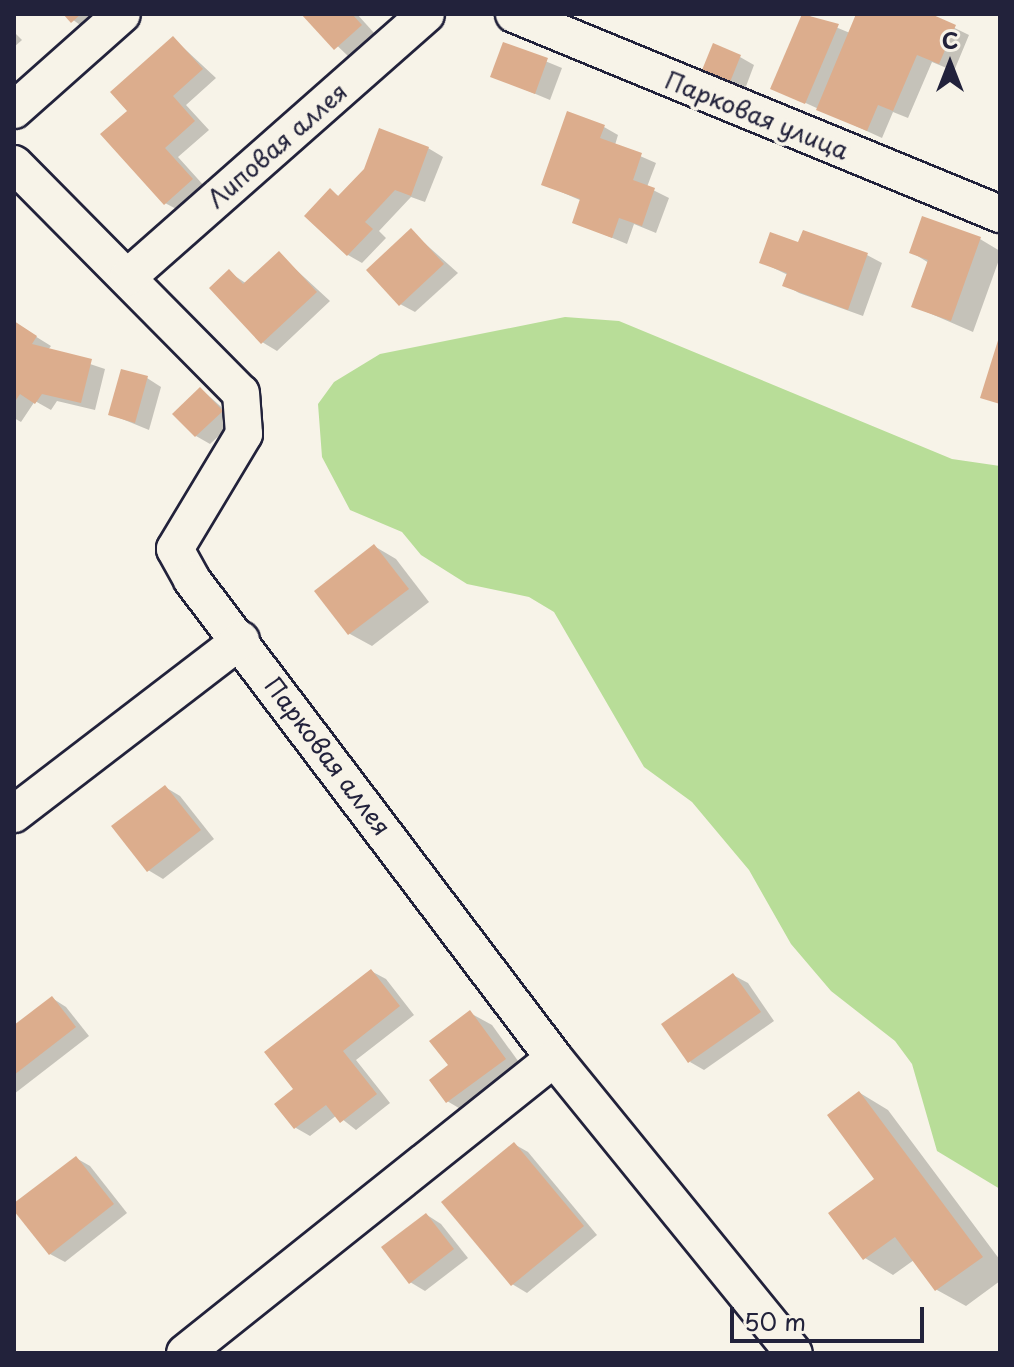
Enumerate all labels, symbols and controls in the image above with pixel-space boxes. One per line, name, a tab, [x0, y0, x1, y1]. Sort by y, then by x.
text: С	[942, 23, 958, 56]
north arrow	[910, 24, 990, 104]
street label: Парковая улица	[661, 65, 853, 165]
street label: Липовая аллея	[201, 77, 353, 213]
street label: Парковая аллея	[259, 671, 397, 841]
scale bar	[734, 1291, 928, 1341]
text: 50 m	[744, 1303, 806, 1339]

